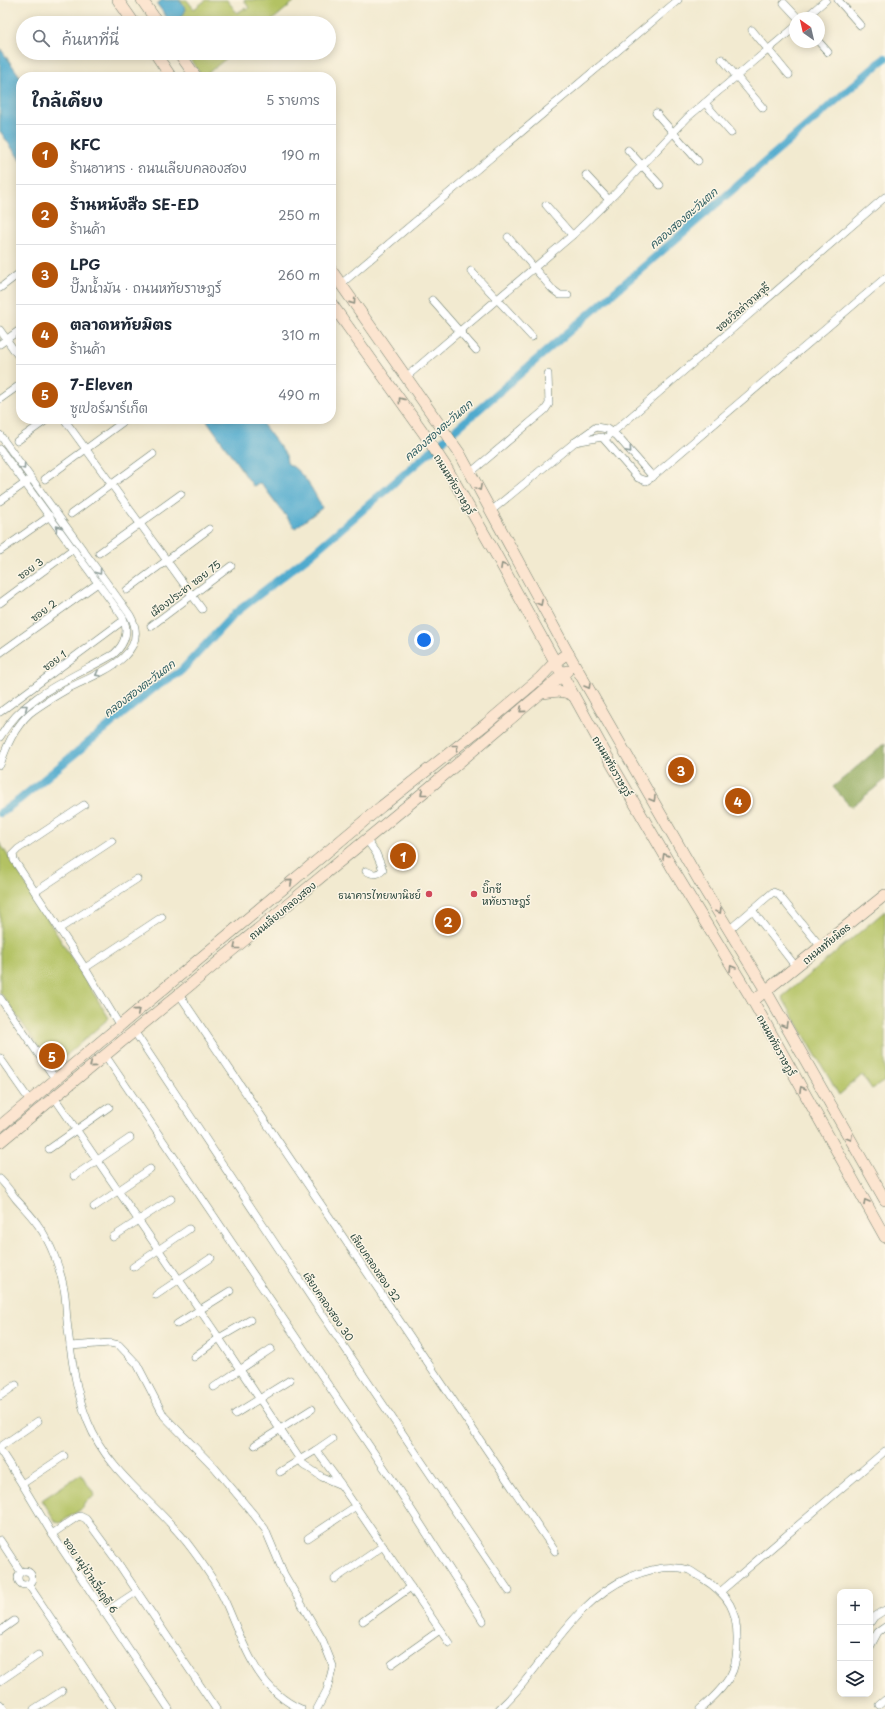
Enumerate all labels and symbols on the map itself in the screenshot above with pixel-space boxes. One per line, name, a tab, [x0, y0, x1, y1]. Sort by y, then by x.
north arrow	[789, 12, 825, 48]
water label: คลองสองตะวันตก	[645, 183, 722, 253]
street label: ซอยวิลล่าจามจุรี	[712, 279, 774, 336]
one-way arrow	[348, 298, 355, 305]
water label: คลองสองตะวันตก	[400, 395, 477, 465]
one-way arrow	[398, 398, 405, 405]
one-way arrow	[624, 445, 631, 452]
street label: ถนนหทัยราษฎร์	[431, 451, 479, 517]
one-way arrow	[18, 462, 25, 469]
one-way arrow	[474, 484, 481, 492]
one-way arrow	[55, 525, 63, 532]
street label: ซอย 3	[14, 554, 46, 582]
street label: เมืองประชา ซอย 75	[146, 556, 224, 620]
one-way arrow	[500, 563, 507, 571]
one-way arrow	[94, 568, 102, 575]
street label: ซอย 2	[27, 595, 59, 625]
one-way arrow	[536, 599, 543, 606]
your location	[414, 630, 434, 650]
street label: ซอย 1	[39, 646, 69, 674]
water label: คลองสองตะวันตก	[100, 655, 179, 721]
one-way arrow	[95, 669, 102, 677]
one-way arrow	[583, 682, 590, 689]
one-way arrow	[20, 705, 27, 712]
one-way arrow	[519, 705, 527, 712]
street label: ถนนหทัยราษฎร์	[589, 733, 637, 800]
one-way arrow	[452, 745, 459, 752]
pin: 3	[668, 755, 694, 785]
pin: 4	[725, 786, 751, 816]
one-way arrow	[420, 789, 427, 796]
one-way arrow	[648, 795, 655, 802]
pin: 1	[390, 841, 416, 871]
one-way arrow	[663, 853, 670, 860]
street label: ถนนเลียบคลองสอง	[245, 877, 319, 943]
one-way arrow	[286, 880, 293, 887]
place label: บิ๊กซี หทัยราษฎร์	[482, 880, 531, 908]
place label: ธนาคารไทยพานิชย์	[338, 887, 421, 902]
marker: ธนาคารไทยพานิชย์	[424, 889, 434, 899]
marker: บิ๊กซี หทัยราษฎร์	[469, 889, 479, 899]
pin: 2	[435, 906, 461, 936]
one-way arrow	[714, 907, 721, 914]
street label: ถนนหทัยมิตร	[799, 919, 853, 967]
one-way arrow	[234, 943, 241, 950]
one-way arrow	[730, 965, 737, 972]
one-way arrow	[133, 1008, 140, 1015]
street label: ถนนหทัยราษฎร์	[754, 1012, 800, 1079]
one-way arrow	[781, 1021, 788, 1028]
pin: 5	[39, 1041, 65, 1071]
one-way arrow	[90, 1061, 97, 1068]
one-way arrow	[800, 1086, 807, 1093]
one-way arrow	[845, 1134, 852, 1141]
one-way arrow	[864, 1199, 871, 1207]
street label: เลียบคลองสอง 32	[347, 1229, 405, 1305]
street label: เลียบคลองสอง 30	[300, 1268, 358, 1344]
street label: ซอย หมู่บ้านรื่นฤดี 6	[59, 1534, 123, 1616]

